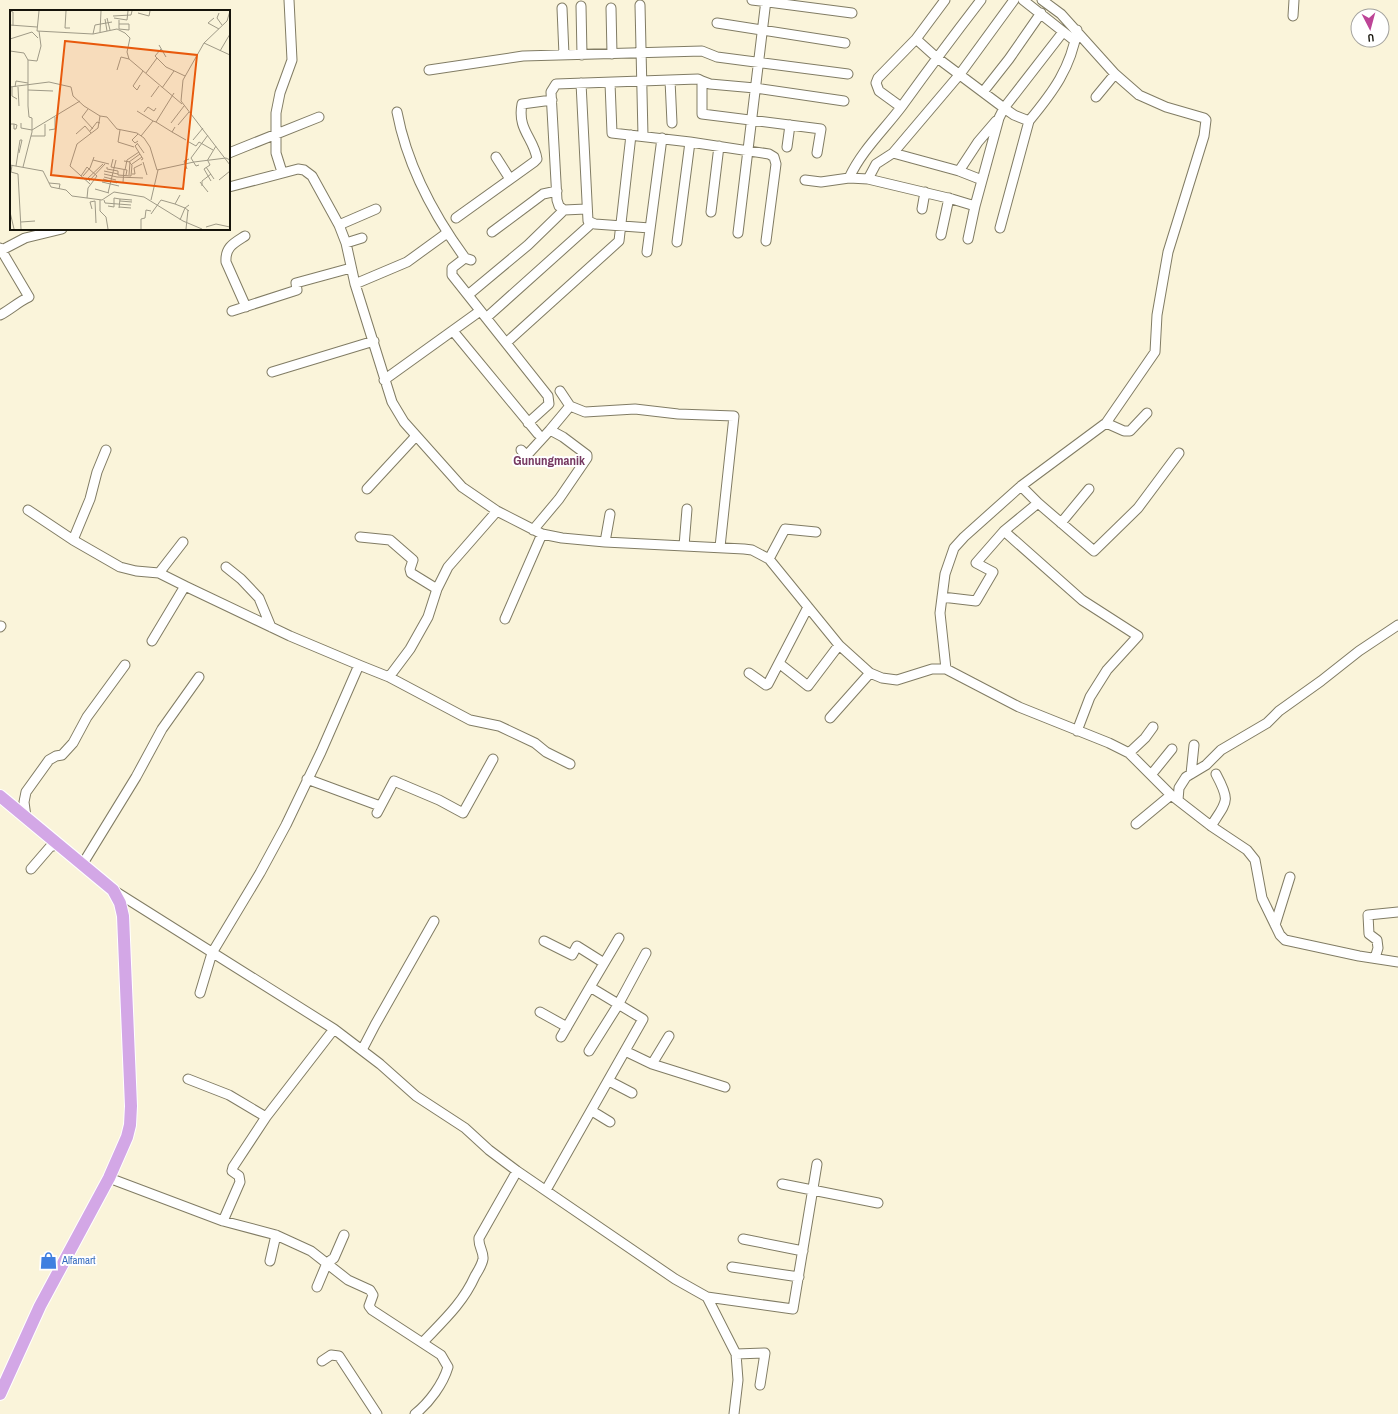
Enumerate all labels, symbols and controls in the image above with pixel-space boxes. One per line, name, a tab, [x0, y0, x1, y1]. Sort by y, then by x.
north arrow	[1350, 8, 1390, 48]
inset map	[10, 10, 230, 230]
text: U	[1367, 31, 1375, 45]
district label: Gunungmanik	[513, 452, 585, 469]
shop icon: Alfamart	[39, 1250, 59, 1270]
place label: Alfamart	[61, 1253, 96, 1267]

